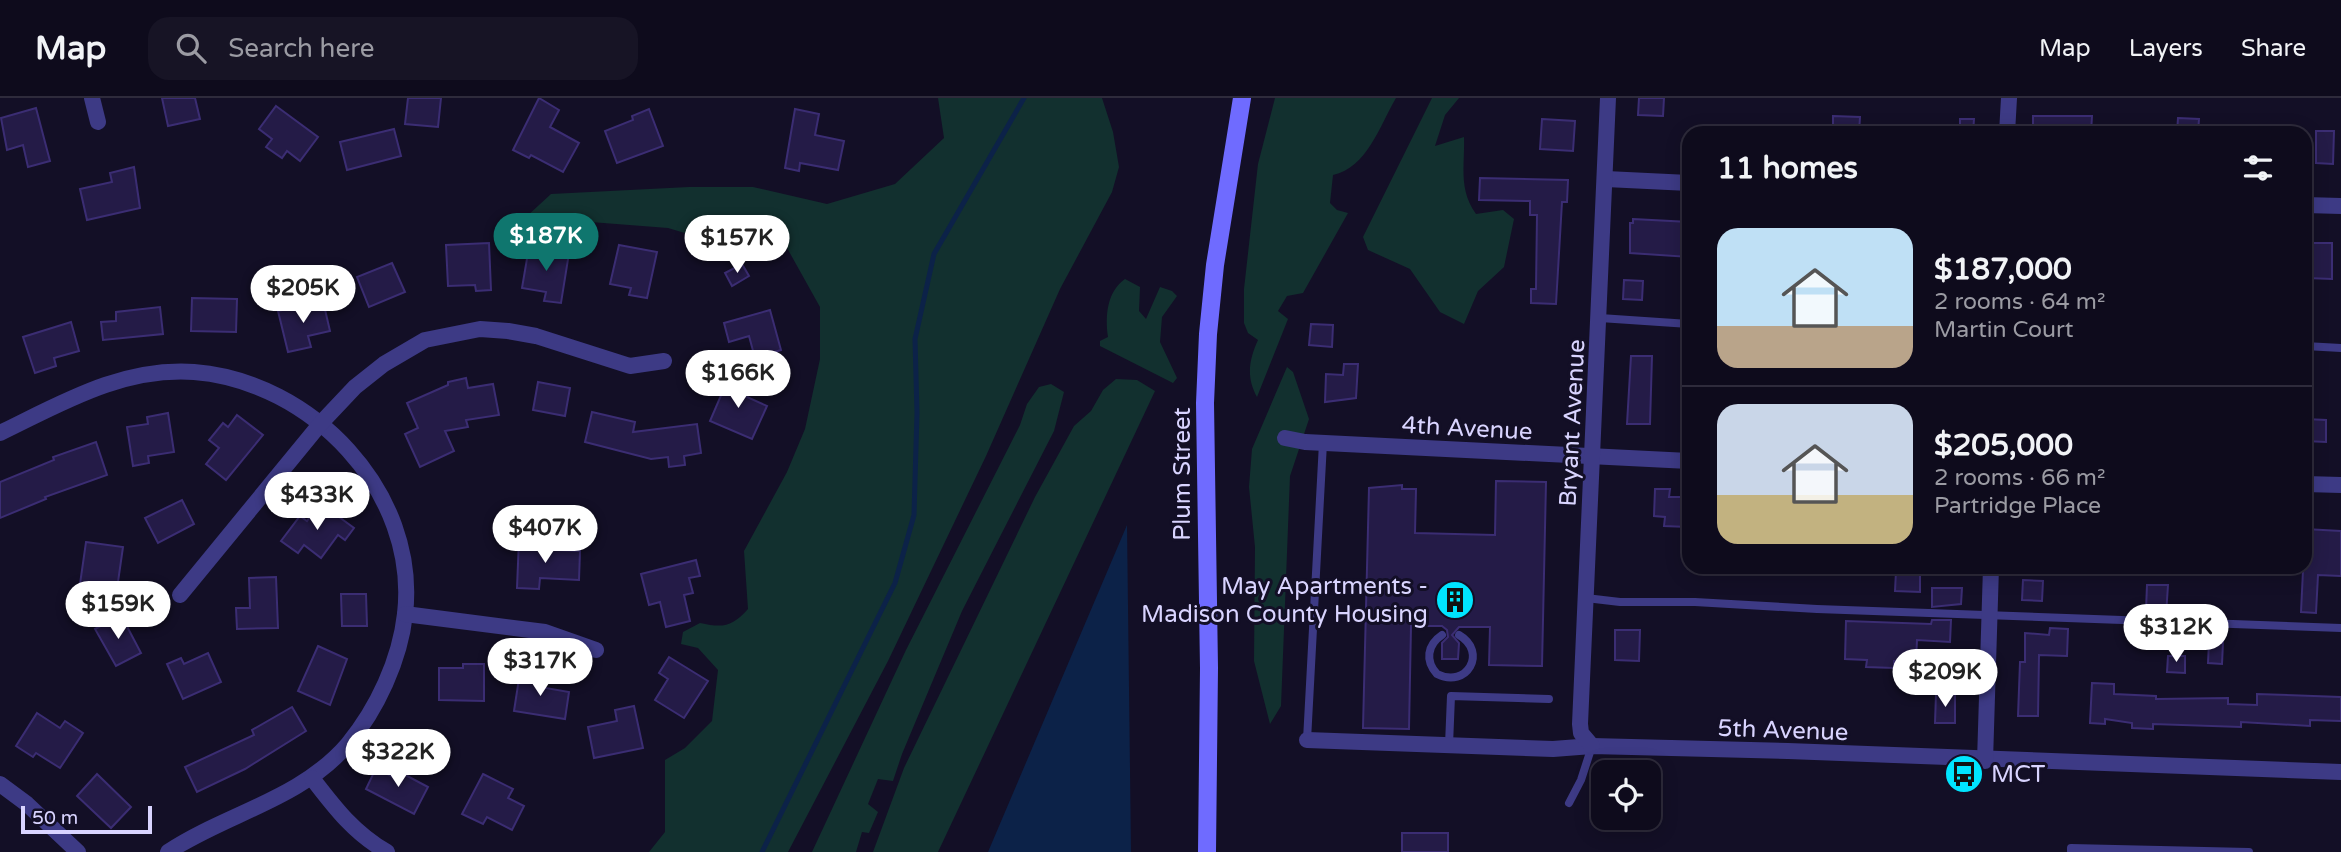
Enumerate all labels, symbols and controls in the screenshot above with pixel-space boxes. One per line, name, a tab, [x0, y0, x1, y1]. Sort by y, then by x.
search box	[148, 17, 638, 80]
text: Map	[35, 29, 106, 68]
icon: search	[172, 29, 210, 67]
text: Search here	[228, 33, 374, 64]
text: Map	[2039, 34, 2091, 63]
text: Layers	[2129, 34, 2203, 63]
text: Share	[2241, 34, 2306, 63]
icon: filters	[2239, 149, 2277, 187]
text: 11 homes	[1717, 150, 1858, 187]
pin: $187K	[497, 214, 595, 273]
pin: $157K	[688, 216, 786, 275]
text: $187K	[510, 222, 582, 250]
text: $157K	[701, 224, 773, 252]
text: $187,000	[1934, 251, 2072, 288]
icon: home	[1773, 256, 1857, 340]
pin: $205K	[254, 266, 352, 325]
text: $205K	[267, 274, 339, 302]
text: 2 rooms · 64 m²	[1934, 288, 2105, 316]
text: Martin Court	[1934, 316, 2074, 344]
street label: Bryant Avenue	[1554, 339, 1591, 507]
pin: $166K	[689, 350, 787, 410]
text: $166K	[702, 359, 774, 387]
street label: Plum Street	[1168, 407, 1197, 541]
street label: 4th Avenue	[1401, 411, 1533, 446]
text: $205,000	[1934, 427, 2073, 464]
icon: home	[1773, 432, 1857, 516]
text: 2 rooms · 66 m²	[1934, 464, 2105, 492]
pin: $433K	[268, 472, 366, 532]
text: $433K	[281, 481, 353, 509]
text: Partridge Place	[1934, 492, 2101, 520]
pin: $407K	[496, 505, 594, 565]
text: $407K	[509, 514, 581, 542]
place label: May Apartments - Madison County Housing	[1141, 572, 1428, 629]
building icon: May Apartments - Madison County Housing	[1434, 579, 1476, 621]
pin: $159K	[69, 582, 167, 641]
text: $159K	[82, 590, 154, 618]
pin: $312K	[2127, 604, 2225, 664]
text: $312K	[2140, 613, 2212, 641]
pin: $317K	[491, 638, 589, 698]
text: $317K	[504, 647, 576, 675]
pin: $209K	[1896, 650, 1994, 709]
text: $209K	[1909, 658, 1981, 686]
street label: 5th Avenue	[1717, 714, 1849, 747]
pin: $322K	[349, 730, 447, 789]
text: $322K	[362, 738, 434, 766]
bus stop icon: MCT	[1943, 753, 1985, 795]
map controls	[1591, 760, 1661, 830]
button: locate	[1591, 760, 1661, 830]
place label: MCT	[1991, 760, 2046, 789]
scale bar	[21, 803, 152, 835]
text: 50 m	[32, 807, 78, 829]

